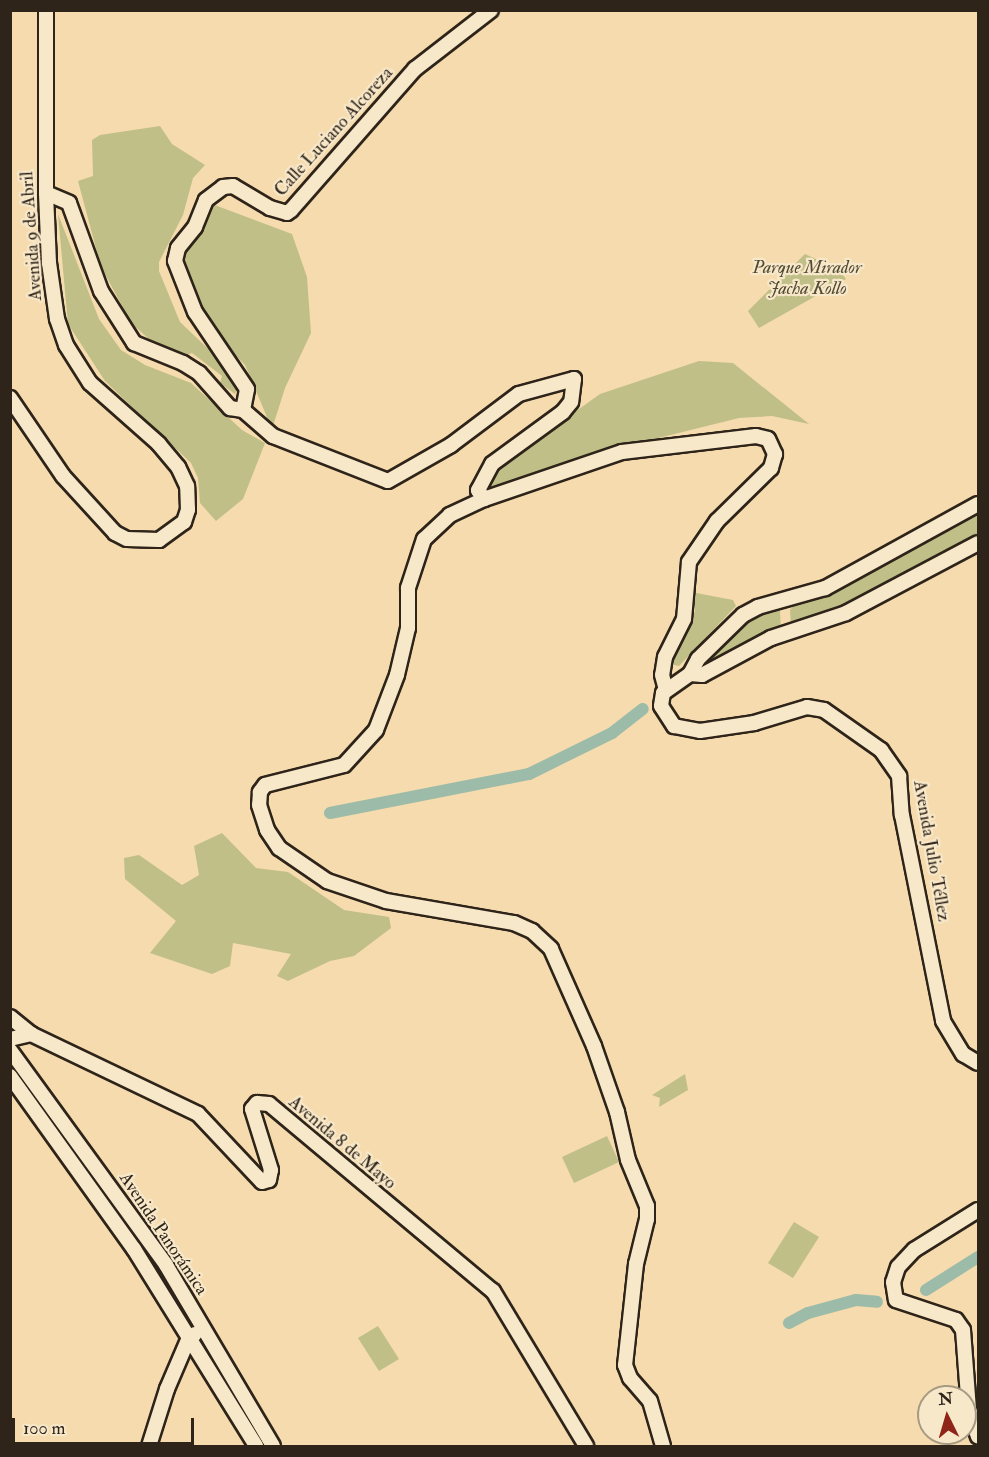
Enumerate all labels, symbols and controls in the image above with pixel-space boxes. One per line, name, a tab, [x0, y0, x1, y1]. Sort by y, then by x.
street label: Calle Luciano Alcoreza	[270, 63, 398, 201]
street label: Avenida 9 de Abril	[17, 171, 47, 301]
park label: Parque Mirador Jacha Kollo	[752, 258, 862, 300]
street label: Avenida Julio Téllez	[908, 779, 954, 923]
street label: Avenida 8 de Mayo	[284, 1092, 400, 1194]
street label: Avenida Panorámica	[114, 1169, 212, 1299]
north arrow	[917, 1385, 977, 1445]
text: N	[938, 1388, 954, 1410]
scale bar	[15, 1406, 196, 1444]
text: 100 m	[23, 1417, 66, 1440]

